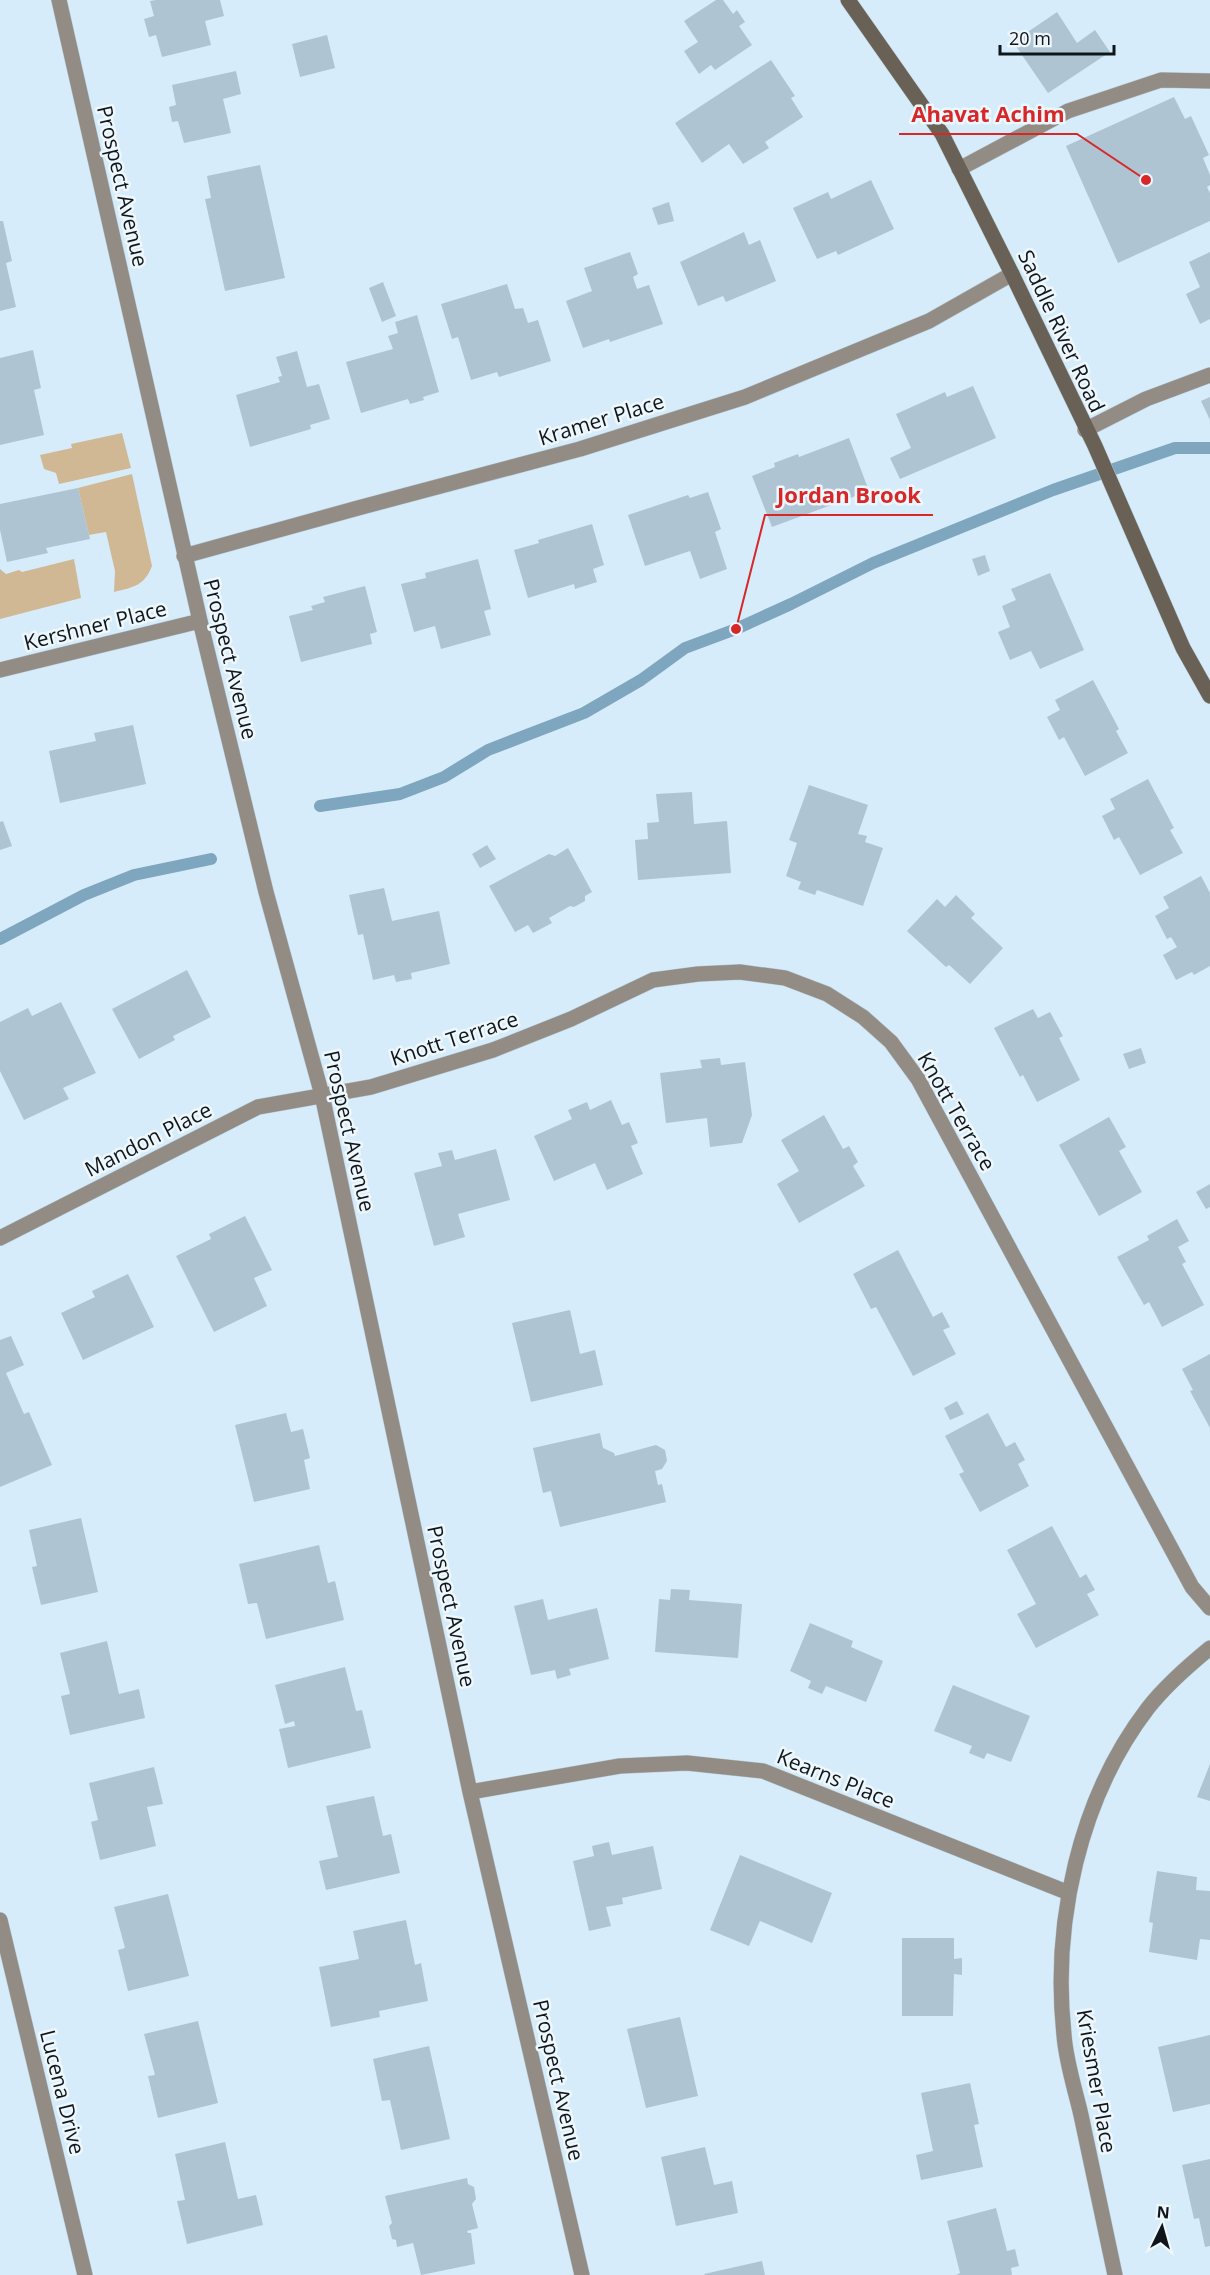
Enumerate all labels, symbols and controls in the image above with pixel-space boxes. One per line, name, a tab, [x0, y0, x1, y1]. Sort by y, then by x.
scale bar	[1000, 18, 1114, 56]
text: 20 m	[1009, 26, 1051, 50]
callout: Ahavat Achim	[899, 94, 1077, 134]
text: Ahavat Achim	[911, 98, 1065, 128]
street label: Prospect Avenue	[91, 103, 155, 269]
street label: Saddle River Road	[1012, 245, 1112, 417]
street label: Kramer Place	[535, 387, 667, 451]
callout: Jordan Brook	[765, 475, 933, 515]
text: Jordan Brook	[775, 479, 921, 509]
street label: Prospect Avenue	[198, 576, 264, 742]
street label: Kershner Place	[21, 594, 169, 656]
street label: Knott Terrace	[387, 1004, 521, 1072]
street label: Knott Terrace	[912, 1046, 1002, 1176]
street label: Prospect Avenue	[318, 1048, 382, 1214]
street label: Mandon Place	[80, 1095, 216, 1183]
street label: Prospect Avenue	[421, 1523, 483, 1689]
street label: Kearns Place	[773, 1742, 899, 1814]
street label: Prospect Avenue	[527, 1997, 591, 2163]
street label: Kriesmer Place	[1071, 2007, 1123, 2155]
street label: Lucena Drive	[34, 2027, 92, 2157]
north arrow	[1132, 2197, 1192, 2257]
text: N	[1156, 2201, 1171, 2224]

